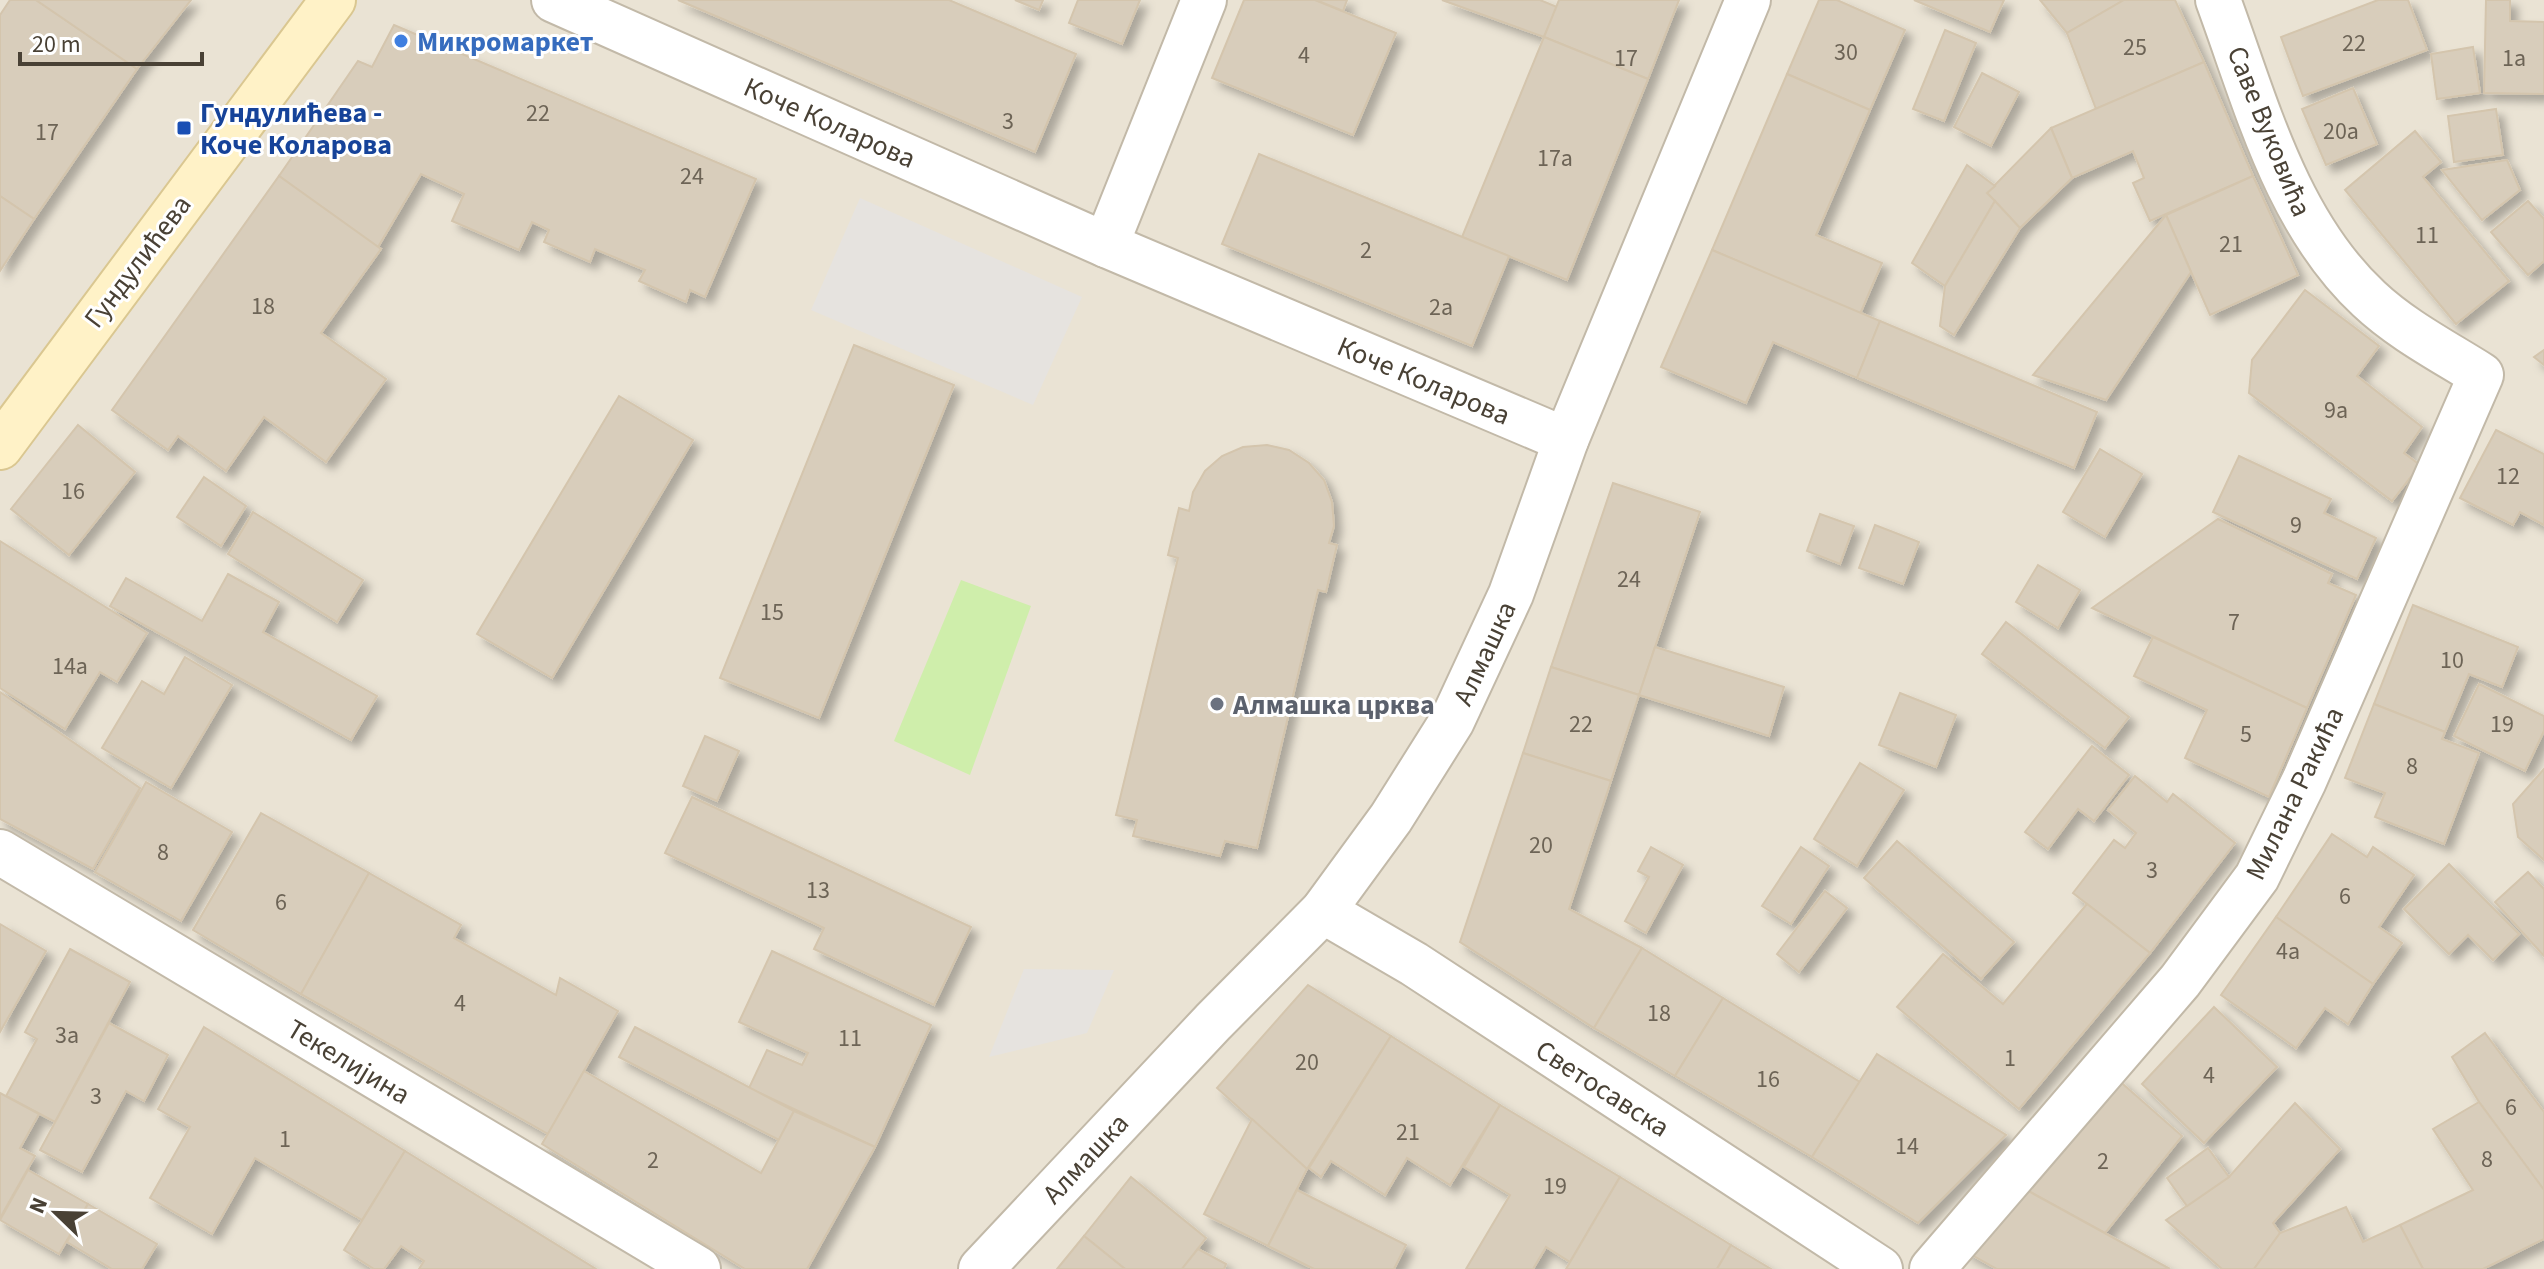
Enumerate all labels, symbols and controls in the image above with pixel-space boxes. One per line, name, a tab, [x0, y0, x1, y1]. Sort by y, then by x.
scale bar	[20, 16, 202, 66]
place label: Микромаркет	[417, 22, 594, 62]
house number: 22	[2342, 26, 2366, 61]
text: 20 m	[32, 27, 81, 62]
house number: 25	[2123, 30, 2147, 65]
marker: Микромаркет	[392, 32, 410, 50]
house number: 30	[1834, 35, 1858, 70]
house number: 4	[1298, 38, 1310, 73]
street label: Саве Вуковића	[2217, 40, 2321, 223]
house number: 17	[1614, 41, 1638, 76]
house number: 1a	[2502, 41, 2526, 76]
street label: Коче Коларова	[737, 67, 922, 179]
place label: Гундулићева - Коче Коларова	[200, 93, 392, 165]
house number: 22	[526, 96, 550, 131]
house number: 3	[1002, 104, 1014, 139]
house number: 20a	[2323, 114, 2359, 149]
house number: 17	[35, 115, 59, 150]
marker: Гундулићева - Коче Коларова	[175, 119, 193, 137]
house number: 17a	[1537, 141, 1573, 176]
house number: 24	[680, 159, 704, 194]
street label: Гундулићева	[75, 187, 201, 336]
house number: 11	[2415, 218, 2439, 253]
house number: 21	[2219, 227, 2243, 262]
house number: 2	[1360, 233, 1372, 268]
house number: 18	[251, 289, 275, 324]
house number: 2a	[1429, 290, 1453, 325]
street label: Коче Коларова	[1331, 327, 1516, 435]
house number: 9a	[2324, 393, 2348, 428]
house number: 12	[2496, 459, 2520, 494]
house number: 16	[61, 474, 85, 509]
house number: 9	[2290, 508, 2302, 543]
house number: 24	[1617, 562, 1641, 597]
house number: 15	[760, 595, 784, 630]
street label: Алмашка	[1443, 595, 1527, 712]
house number: 7	[2228, 605, 2240, 640]
house number: 10	[2440, 643, 2464, 678]
house number: 14a	[52, 649, 88, 684]
place label: Алмашка црква	[1232, 685, 1435, 725]
marker: Алмашка црква	[1208, 695, 1226, 713]
street label: Милана Ракића	[2236, 700, 2354, 887]
house number: 22	[1569, 707, 1593, 742]
house number: 19	[2490, 707, 2514, 742]
house number: 5	[2240, 717, 2252, 752]
house number: 8	[2406, 749, 2418, 784]
house number: 20	[1529, 828, 1553, 863]
house number: 8	[157, 835, 169, 870]
house number: 3	[2146, 853, 2158, 888]
house number: 13	[806, 873, 830, 908]
house number: 6	[2339, 879, 2351, 914]
house number: 6	[275, 885, 287, 920]
house number: 4a	[2276, 934, 2300, 969]
house number: 4	[454, 986, 466, 1021]
house number: 18	[1647, 996, 1671, 1031]
street label: Текелијина	[279, 1009, 418, 1114]
house number: 3a	[55, 1018, 79, 1053]
house number: 11	[838, 1021, 862, 1056]
street label: Светосавска	[1527, 1030, 1677, 1147]
house number: 1	[2004, 1041, 2016, 1076]
house number: 20	[1295, 1045, 1319, 1080]
house number: 4	[2203, 1058, 2215, 1093]
house number: 16	[1756, 1062, 1780, 1097]
house number: 3	[90, 1079, 102, 1114]
house number: 6	[2505, 1090, 2517, 1125]
street label: Алмашка	[1033, 1104, 1138, 1213]
house number: 21	[1396, 1115, 1420, 1150]
house number: 1	[279, 1122, 291, 1157]
house number: 14	[1895, 1129, 1919, 1164]
house number: 8	[2481, 1142, 2493, 1177]
house number: 2	[647, 1143, 659, 1178]
house number: 2	[2097, 1144, 2109, 1179]
house number: 19	[1543, 1169, 1567, 1204]
north arrow	[16, 1173, 96, 1253]
text: N	[21, 1193, 56, 1219]

